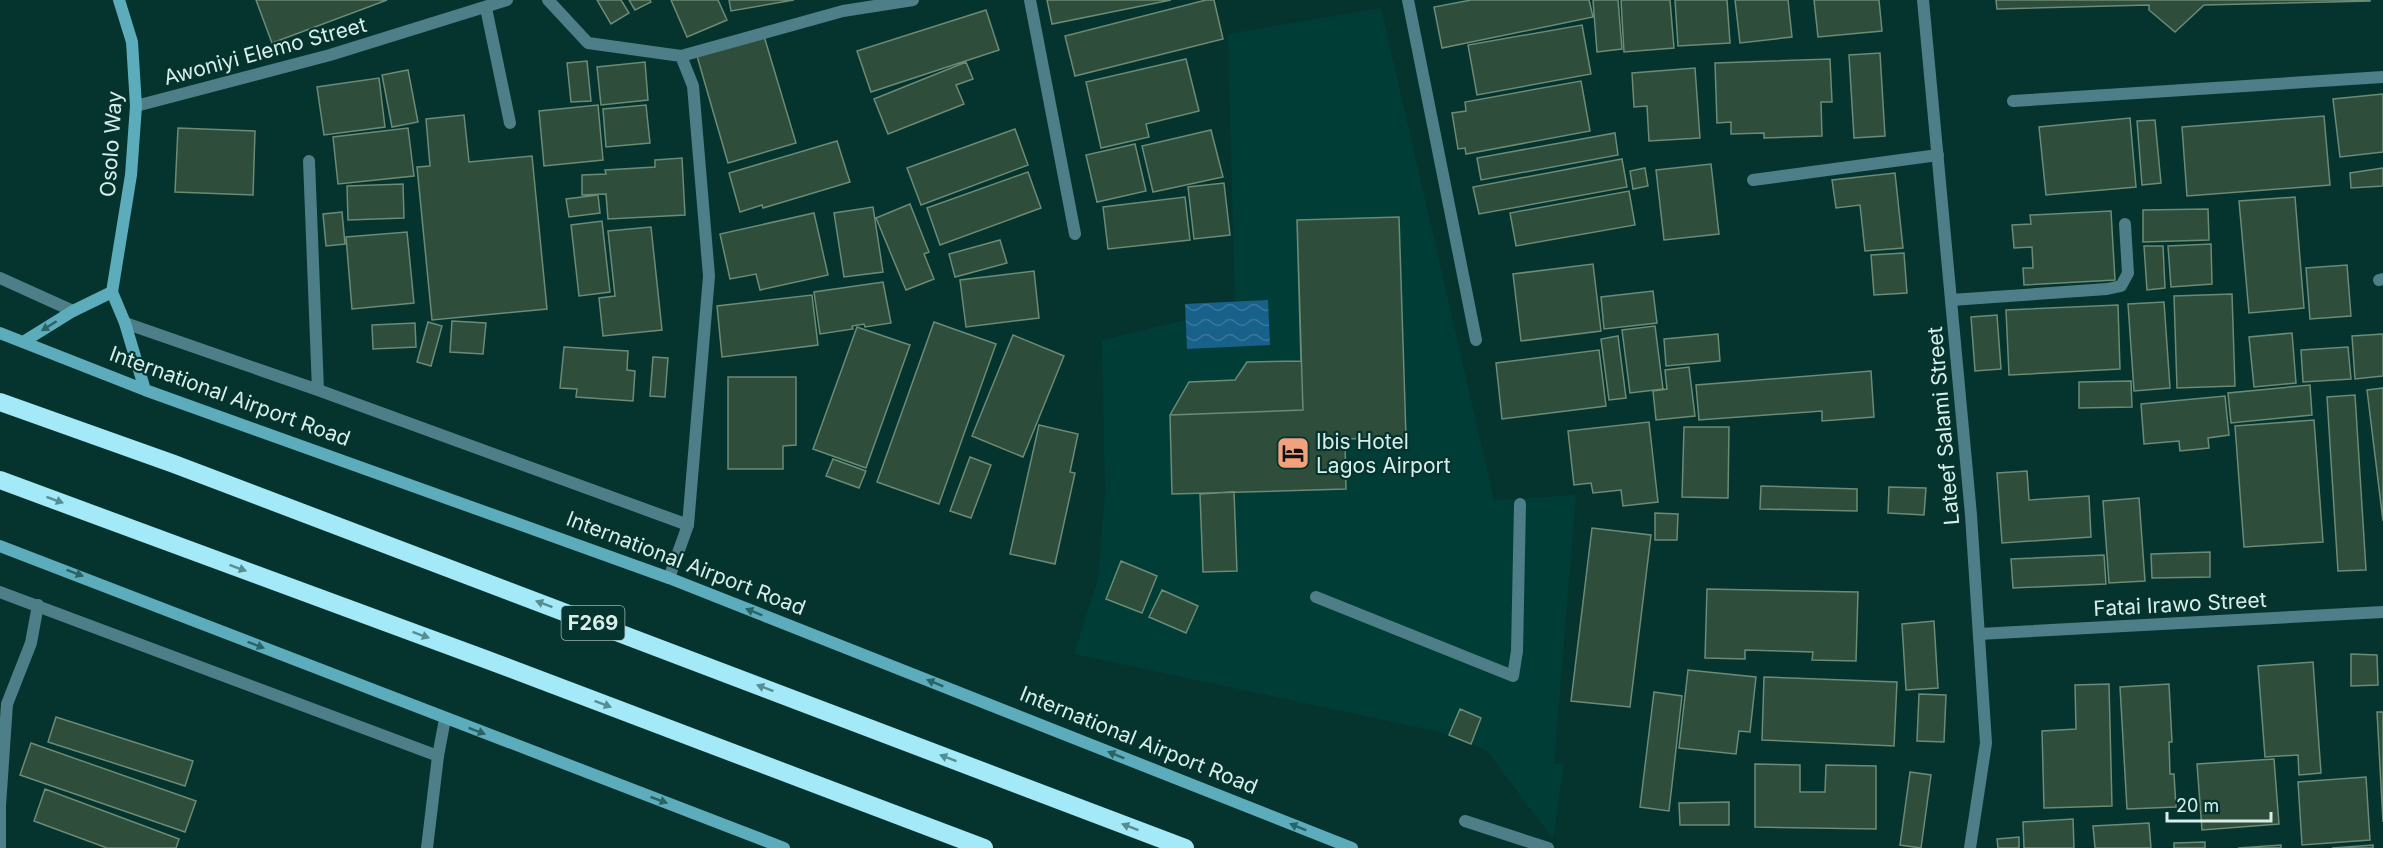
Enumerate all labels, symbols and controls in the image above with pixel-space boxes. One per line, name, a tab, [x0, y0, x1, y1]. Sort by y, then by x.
street label: Awoniyi Elemo Street	[161, 12, 369, 90]
street label: Osolo Way	[95, 90, 127, 198]
one-way arrow	[41, 321, 57, 332]
street label: Lateef Salami Street	[1922, 326, 1964, 526]
street label: International Airport Road	[106, 341, 354, 451]
place label: Ibis Hotel Lagos Airport	[1316, 429, 1451, 478]
hotel icon: Ibis Hotel Lagos Airport	[1275, 435, 1311, 471]
one-way arrow	[46, 495, 64, 505]
street label: International Airport Road	[563, 506, 809, 620]
one-way arrow	[229, 563, 247, 573]
one-way arrow	[66, 568, 84, 578]
street label: Fatai Irawo Street	[2093, 587, 2267, 621]
one-way arrow	[535, 599, 553, 609]
road number: F269	[562, 606, 624, 640]
one-way arrow	[744, 606, 762, 616]
one-way arrow	[412, 631, 430, 641]
one-way arrow	[247, 640, 265, 650]
one-way arrow	[926, 678, 944, 687]
street label: International Airport Road	[1016, 681, 1262, 799]
one-way arrow	[756, 683, 774, 693]
one-way arrow	[594, 700, 612, 709]
one-way arrow	[468, 727, 486, 736]
one-way arrow	[1107, 750, 1125, 760]
one-way arrow	[938, 753, 956, 763]
scale bar	[2167, 785, 2270, 823]
text: 20 m	[2176, 795, 2219, 816]
one-way arrow	[650, 796, 668, 806]
one-way arrow	[1288, 821, 1306, 831]
one-way arrow	[1121, 822, 1139, 831]

